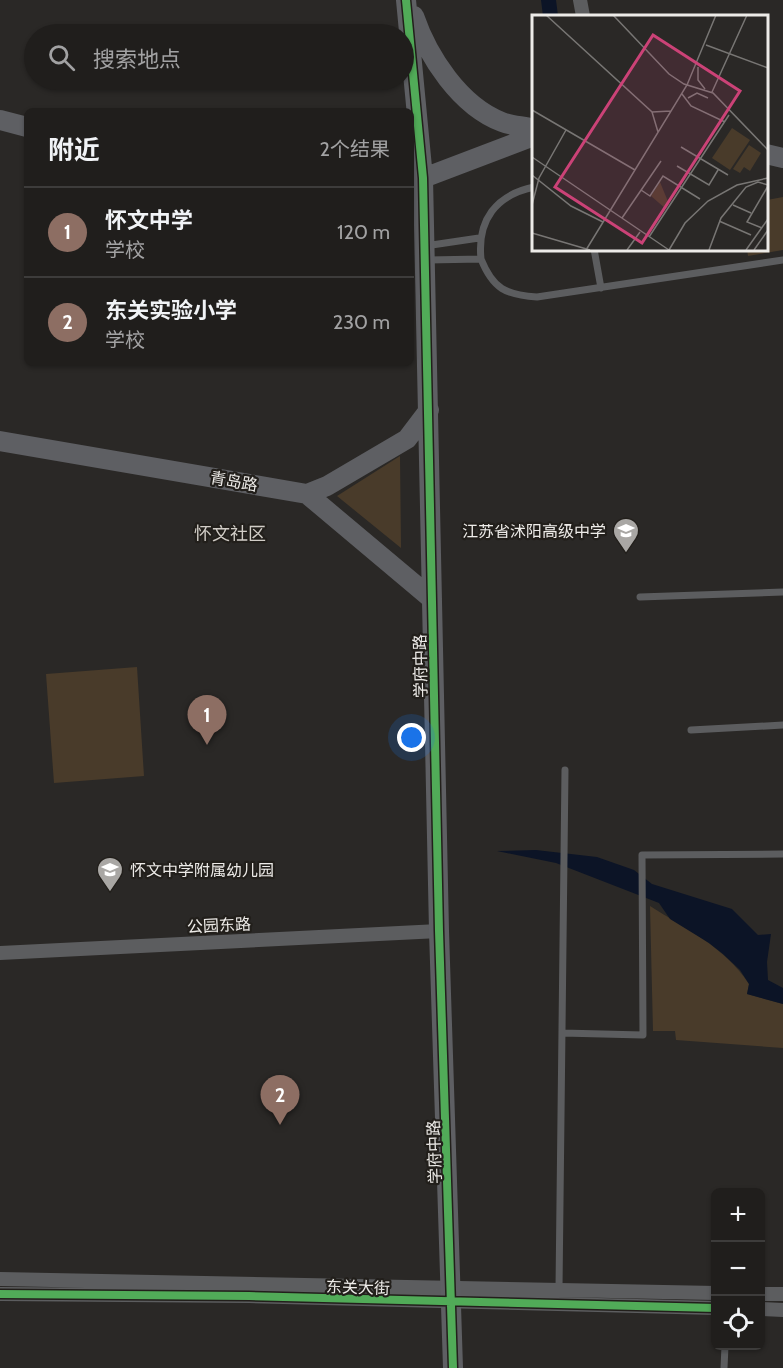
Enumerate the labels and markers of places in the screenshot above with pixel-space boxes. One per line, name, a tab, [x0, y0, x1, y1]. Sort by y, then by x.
school or university icon: 江苏省沭阳高级中学	[611, 516, 641, 554]
place label: 江苏省沭阳高级中学	[462, 522, 606, 541]
pin: 1	[188, 696, 226, 745]
school or university icon: 怀文中学附属幼儿园	[95, 855, 125, 893]
place label: 怀文中学附属幼儿园	[130, 861, 274, 880]
pin: 2	[260, 1076, 300, 1125]

